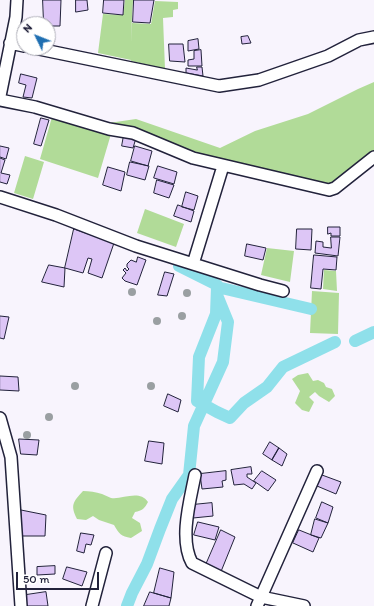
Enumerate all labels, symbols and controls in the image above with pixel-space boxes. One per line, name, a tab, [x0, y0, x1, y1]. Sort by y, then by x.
north arrow	[16, 16, 56, 56]
text: N	[20, 21, 35, 35]
scale bar	[18, 564, 101, 590]
text: 50 m	[23, 572, 49, 586]

